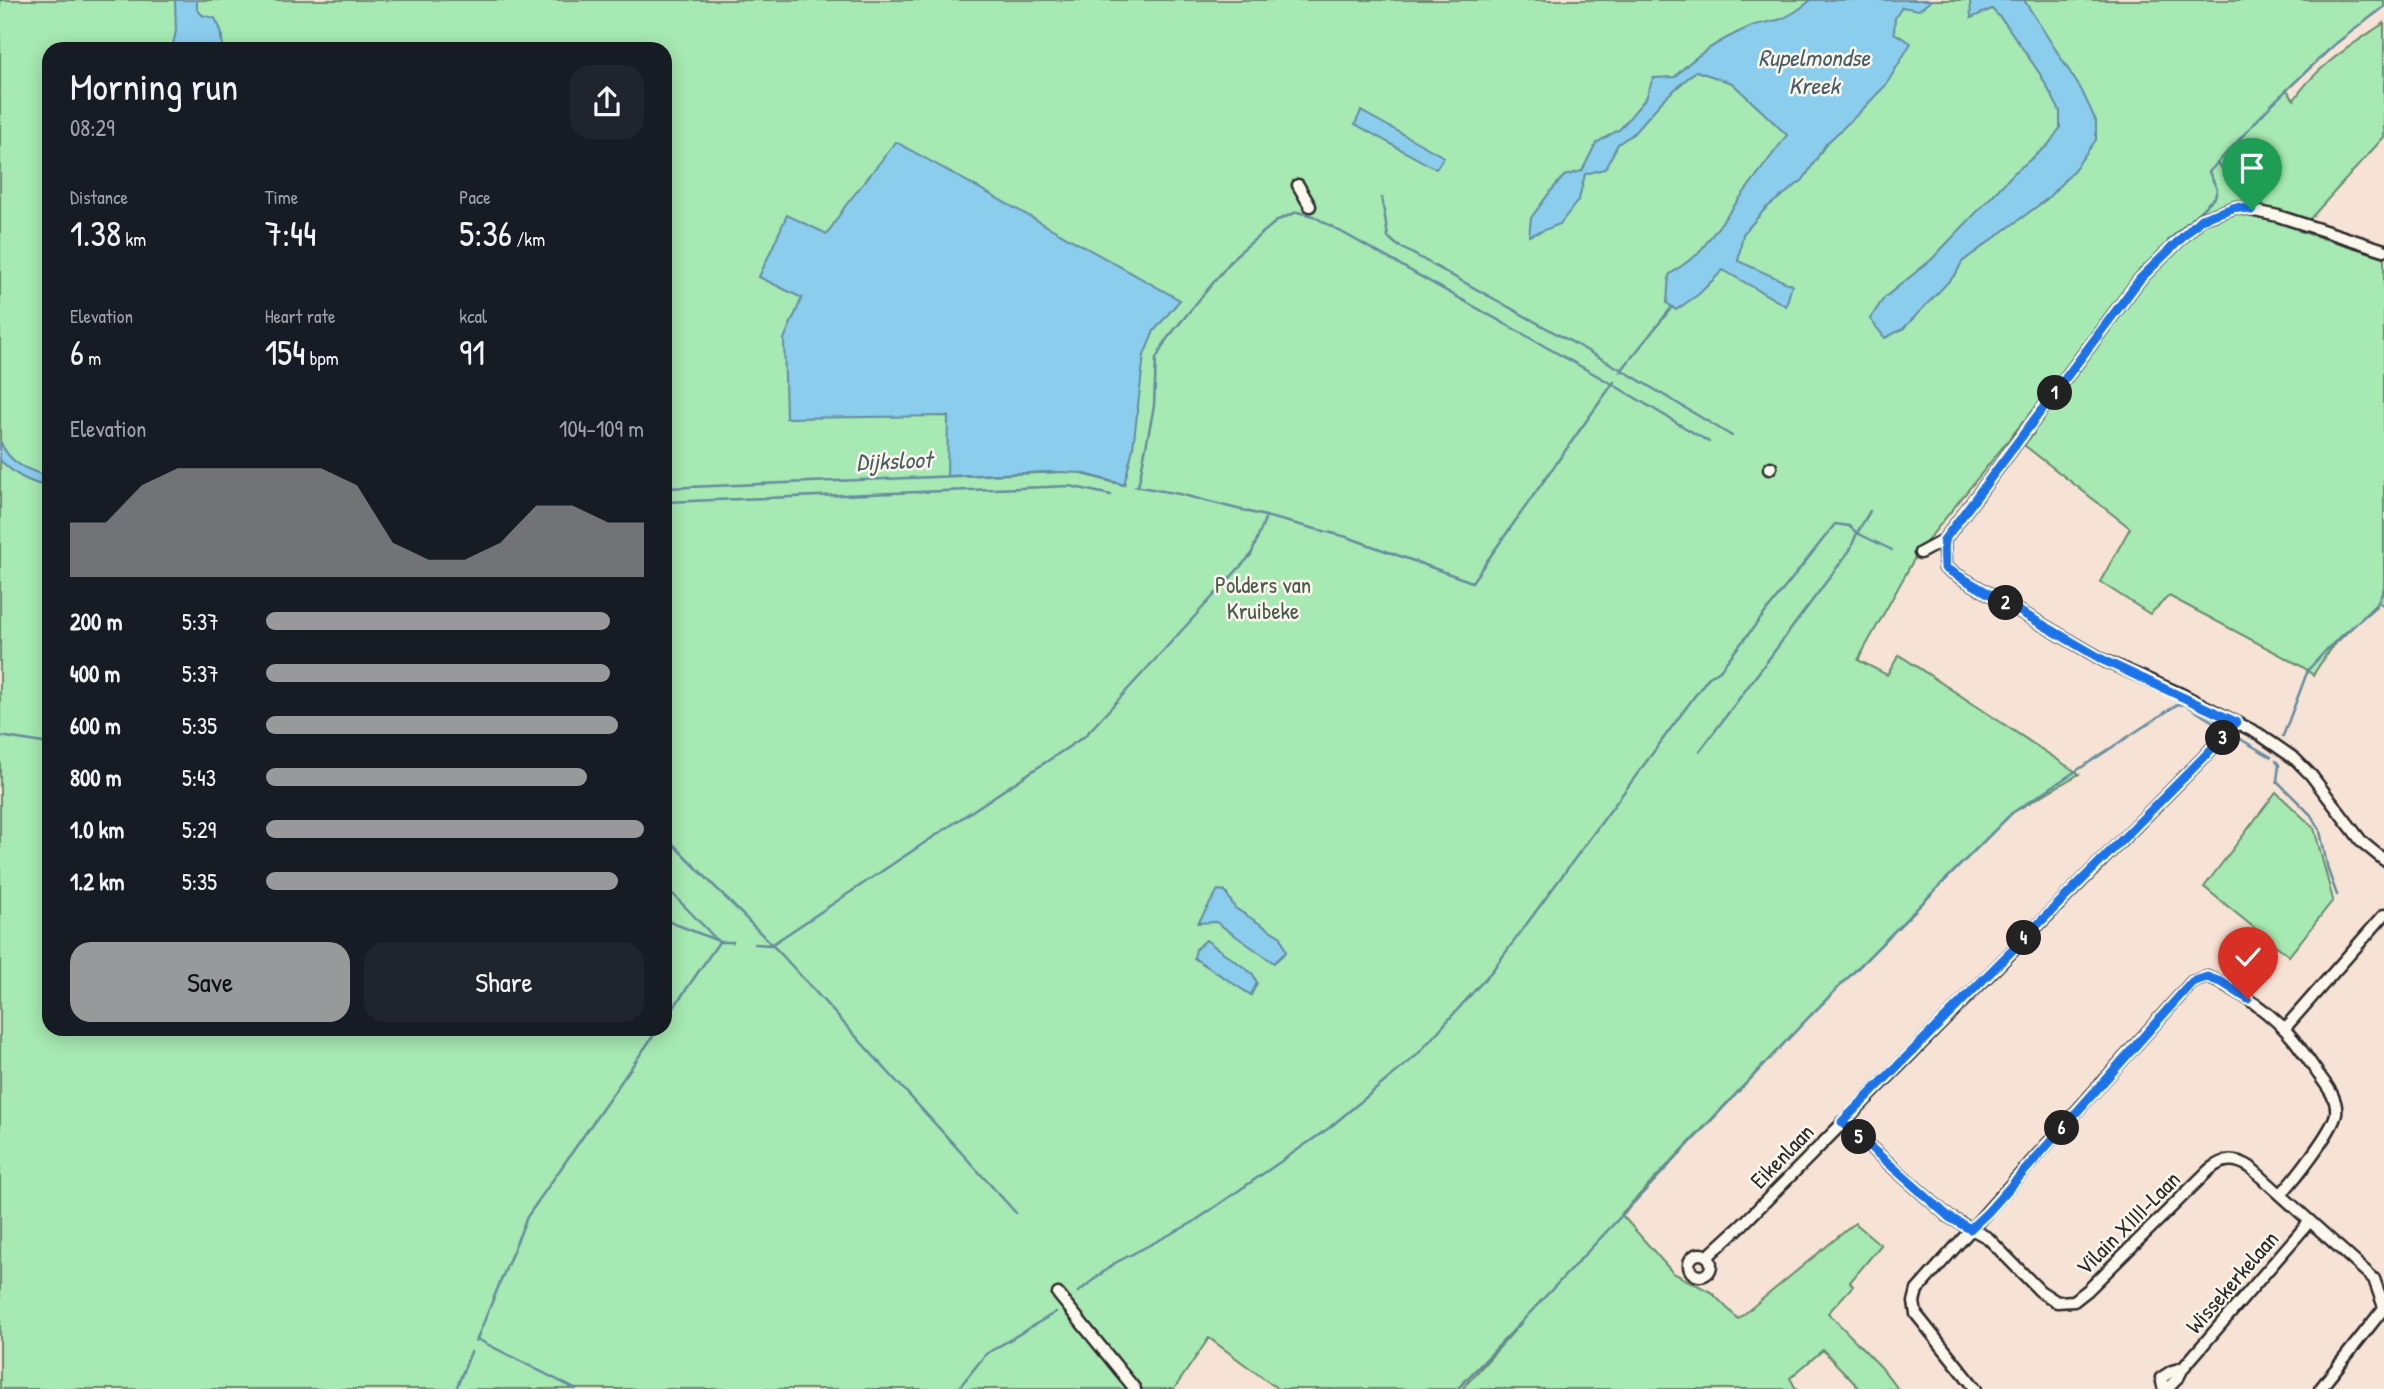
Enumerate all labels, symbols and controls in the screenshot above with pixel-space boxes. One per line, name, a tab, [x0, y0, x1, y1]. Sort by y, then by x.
water label: Rupelmondse Kreek	[1758, 41, 1871, 101]
text: Morning run	[70, 60, 238, 112]
button: share	[570, 65, 644, 139]
text: 08:29	[70, 112, 115, 143]
pin	[2222, 138, 2282, 210]
icon: arrive	[2233, 149, 2271, 187]
text: Distance	[70, 184, 128, 210]
text: Time	[265, 184, 298, 210]
text: Pace	[459, 184, 491, 210]
text: 1.38	[70, 210, 121, 257]
text: 7:44	[265, 210, 316, 257]
text: 5:36	[459, 210, 512, 257]
text: km	[121, 226, 146, 252]
text: /km	[512, 226, 545, 252]
text: Elevation	[70, 303, 133, 329]
text: Heart rate	[265, 303, 336, 329]
text: kcal	[459, 303, 487, 329]
text: 6	[70, 329, 84, 376]
text: 154	[265, 329, 305, 376]
text: 91	[459, 329, 485, 376]
text: m	[84, 345, 101, 371]
text: bpm	[305, 345, 339, 371]
pin: 1	[2038, 376, 2072, 410]
text: 1	[2051, 379, 2058, 405]
text: Elevation	[70, 413, 146, 444]
text: 104–109 m	[559, 413, 644, 444]
water label: Dijksloot	[856, 443, 936, 477]
park label: Polders van Kruibeke	[1215, 569, 1311, 626]
pin: 2	[1988, 586, 2024, 620]
text: 2	[2001, 589, 2010, 615]
text: 200 m	[70, 606, 122, 637]
text: 5:37	[182, 606, 219, 637]
text: 400 m	[70, 658, 120, 689]
text: 5:37	[182, 658, 219, 689]
text: 600 m	[70, 710, 121, 741]
text: 5:35	[182, 710, 217, 741]
pin: 3	[2206, 720, 2240, 756]
text: 3	[2218, 724, 2227, 750]
text: 800 m	[70, 762, 122, 793]
text: 5:43	[182, 762, 216, 793]
text: 1.0 km	[70, 814, 124, 845]
text: 5:29	[182, 814, 216, 845]
text: 1.2 km	[70, 866, 125, 897]
text: 5:35	[182, 866, 217, 897]
pin: 4	[2007, 920, 2042, 956]
text: 4	[2020, 924, 2027, 950]
pin	[2218, 927, 2278, 999]
icon: check	[2229, 938, 2267, 976]
button: Save	[70, 942, 350, 1022]
button: Share	[364, 942, 644, 1022]
pin: 6	[2044, 1110, 2080, 1146]
text: 6	[2058, 1114, 2065, 1140]
street label: Eikenlaan	[1743, 1116, 1820, 1195]
pin: 5	[1842, 1120, 1876, 1154]
text: 5	[1854, 1123, 1863, 1149]
street label: Vilain XIIII-Laan	[2069, 1164, 2187, 1282]
street label: Wissekerkelaan	[2178, 1224, 2285, 1340]

